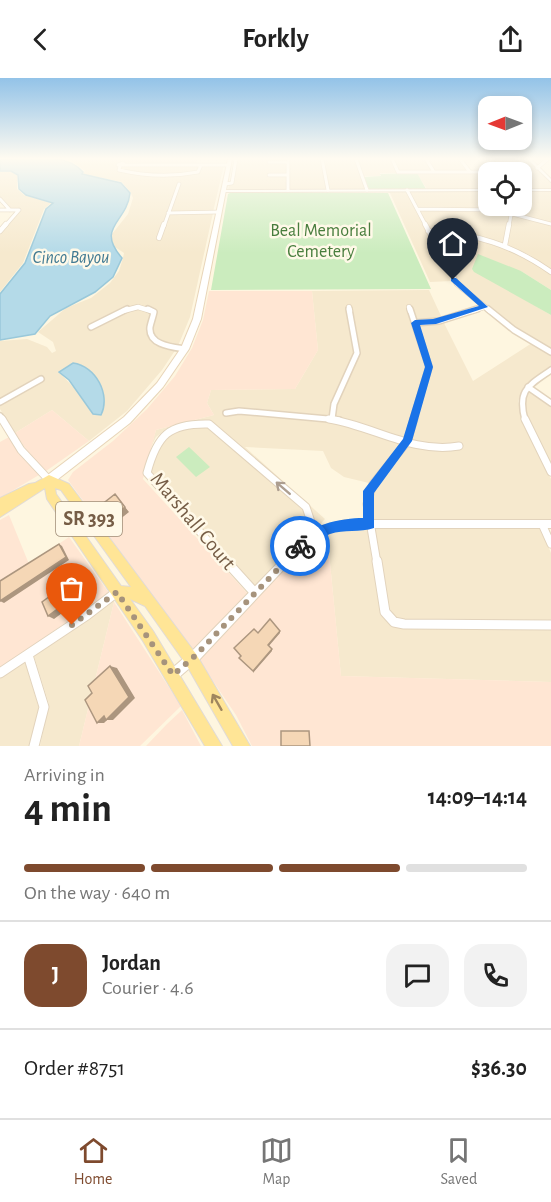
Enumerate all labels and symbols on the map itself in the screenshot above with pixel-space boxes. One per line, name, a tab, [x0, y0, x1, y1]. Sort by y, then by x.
north arrow	[478, 96, 532, 150]
pin	[427, 218, 478, 280]
park label: Beal Memorial Cemetery	[270, 222, 372, 261]
water label: Cinco Bayou	[32, 249, 110, 267]
street label: Marshall Court	[146, 468, 240, 574]
one-way arrow	[276, 481, 292, 495]
road number: SR 393	[56, 502, 122, 536]
courier	[270, 516, 330, 576]
pin	[46, 563, 97, 625]
one-way arrow	[211, 694, 223, 711]

